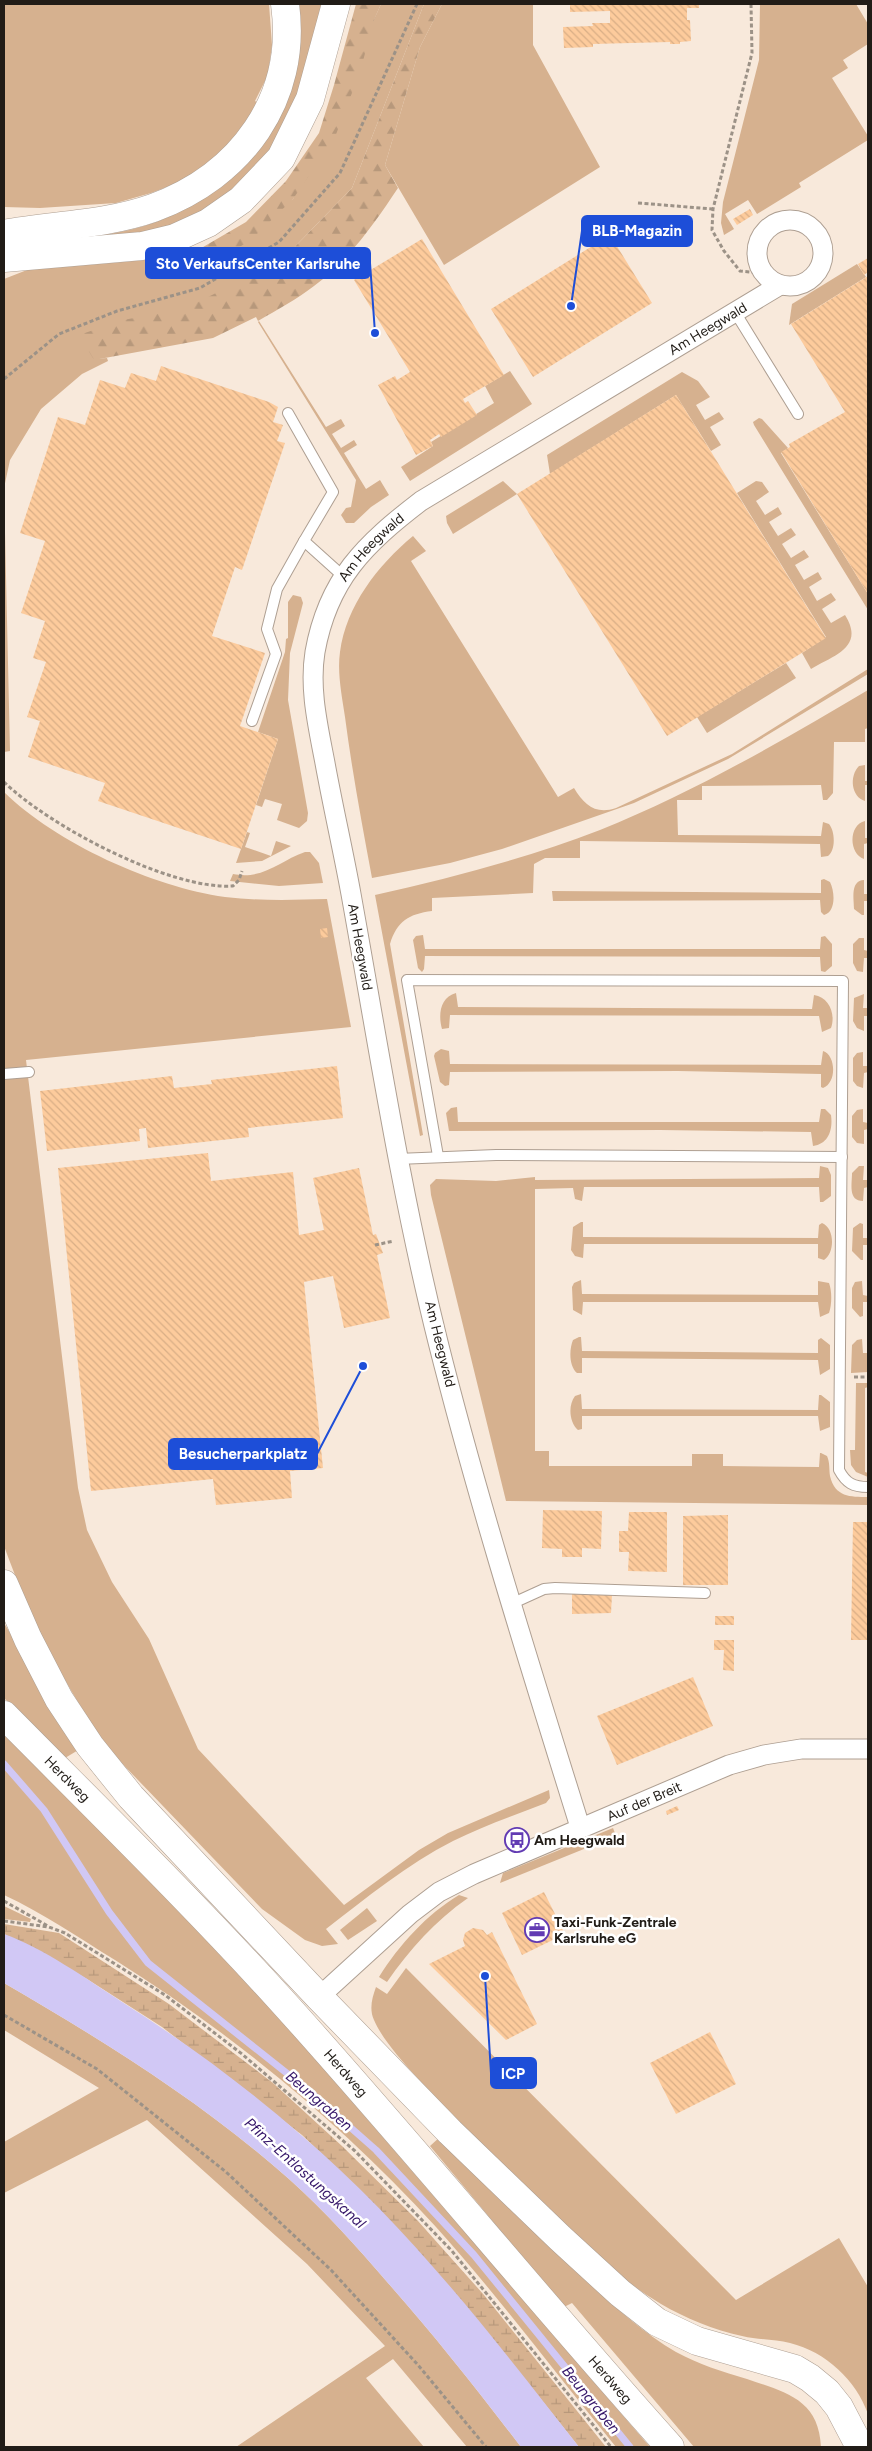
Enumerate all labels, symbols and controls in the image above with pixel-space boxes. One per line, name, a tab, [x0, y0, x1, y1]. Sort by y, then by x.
callout: BLB-Magazin	[582, 216, 692, 246]
text: BLB-Magazin	[592, 222, 682, 240]
callout: Sto VerkaufsCenter Karlsruhe	[146, 248, 370, 278]
text: Sto VerkaufsCenter Karlsruhe	[156, 255, 361, 273]
street label: Am Heegwald	[666, 298, 750, 358]
street label: Am Heegwald	[335, 509, 407, 584]
street label: Am Heegwald	[344, 902, 376, 992]
street label: Am Heegwald	[421, 1299, 459, 1389]
callout: Besucherparkplatz	[169, 1439, 317, 1469]
text: Besucherparkplatz	[179, 1445, 307, 1463]
street label: Herdweg	[41, 1752, 94, 1805]
street label: Auf der Breit	[604, 1778, 684, 1825]
bus stop icon: Am Heegwald	[504, 1827, 530, 1853]
place label: Am Heegwald	[534, 1832, 625, 1849]
place label: Taxi-Funk-Zentrale Karlsruhe eG	[554, 1914, 677, 1947]
office icon: Taxi-Funk-Zentrale Karlsruhe eG	[524, 1917, 550, 1943]
street label: Herdweg	[320, 2046, 371, 2100]
callout: ICP	[491, 2058, 536, 2088]
text: ICP	[501, 2065, 525, 2083]
water label: Beungraben	[282, 2067, 356, 2135]
water label: Pfinz-Entlastungskanal	[241, 2114, 370, 2233]
street label: Herdweg	[585, 2352, 636, 2407]
water label: Beungraben	[558, 2362, 624, 2438]

